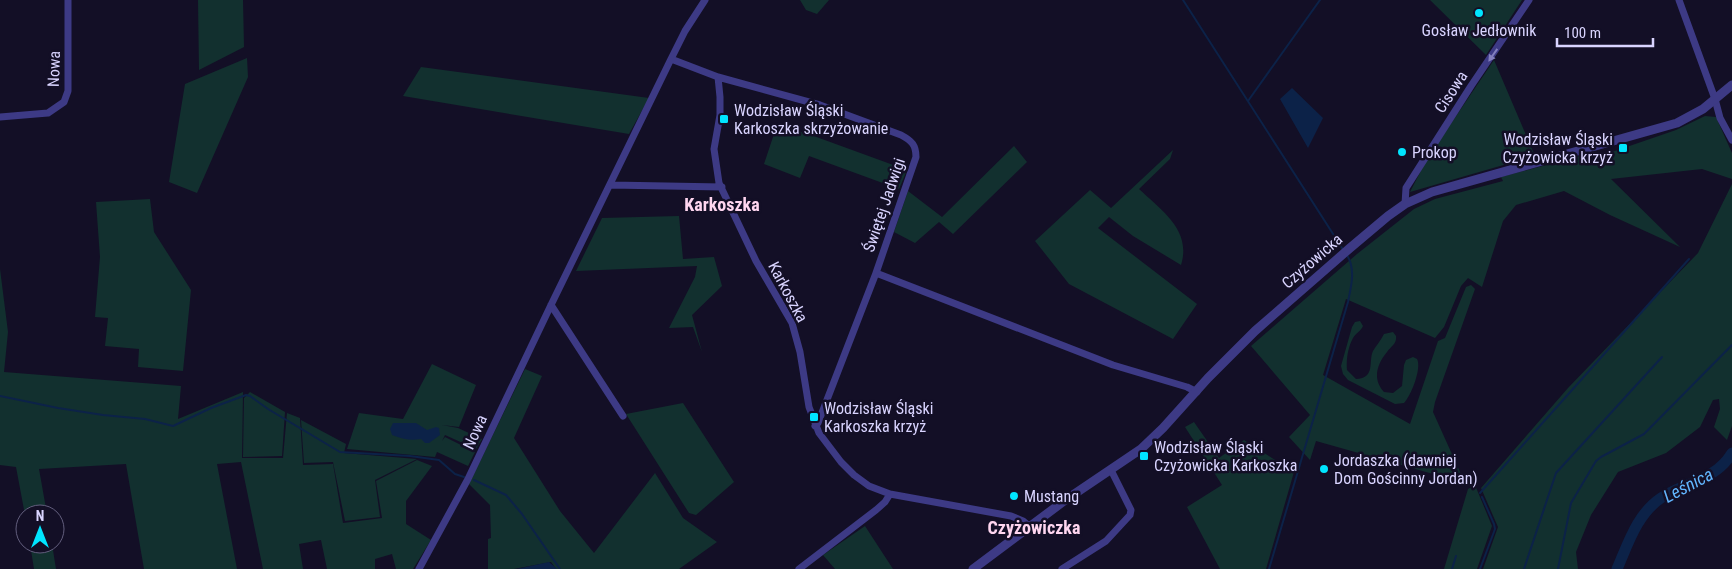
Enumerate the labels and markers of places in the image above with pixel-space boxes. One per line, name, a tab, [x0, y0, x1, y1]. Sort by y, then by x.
marker: Gosław Jedłownik	[1473, 7, 1485, 19]
place label: Gosław Jedłownik	[1422, 21, 1537, 40]
place label: Wodzisław Śląski Karkoszka skrzyżowanie	[734, 101, 888, 138]
marker: Wodzisław Śląski Karkoszka skrzyżowanie	[718, 113, 730, 125]
place label: Wodzisław Śląski Czyżowicka krzyż	[1503, 130, 1613, 167]
marker: Wodzisław Śląski Czyżowicka krzyż	[1617, 142, 1629, 154]
place label: Prokop	[1412, 143, 1457, 162]
marker: Prokop	[1396, 146, 1408, 158]
place label: Wodzisław Śląski Karkoszka krzyż	[824, 399, 933, 436]
marker: Wodzisław Śląski Karkoszka krzyż	[808, 411, 820, 423]
place label: Wodzisław Śląski Czyżowicka Karkoszka	[1154, 438, 1297, 475]
marker: Wodzisław Śląski Czyżowicka Karkoszka	[1138, 450, 1150, 462]
place label: Jordaszka (dawniej Dom Gościnny Jordan)	[1334, 451, 1478, 488]
marker: Jordaszka (dawniej Dom Gościnny Jordan)	[1318, 463, 1330, 475]
place label: Mustang	[1024, 487, 1079, 506]
marker: Mustang	[1008, 490, 1020, 502]

